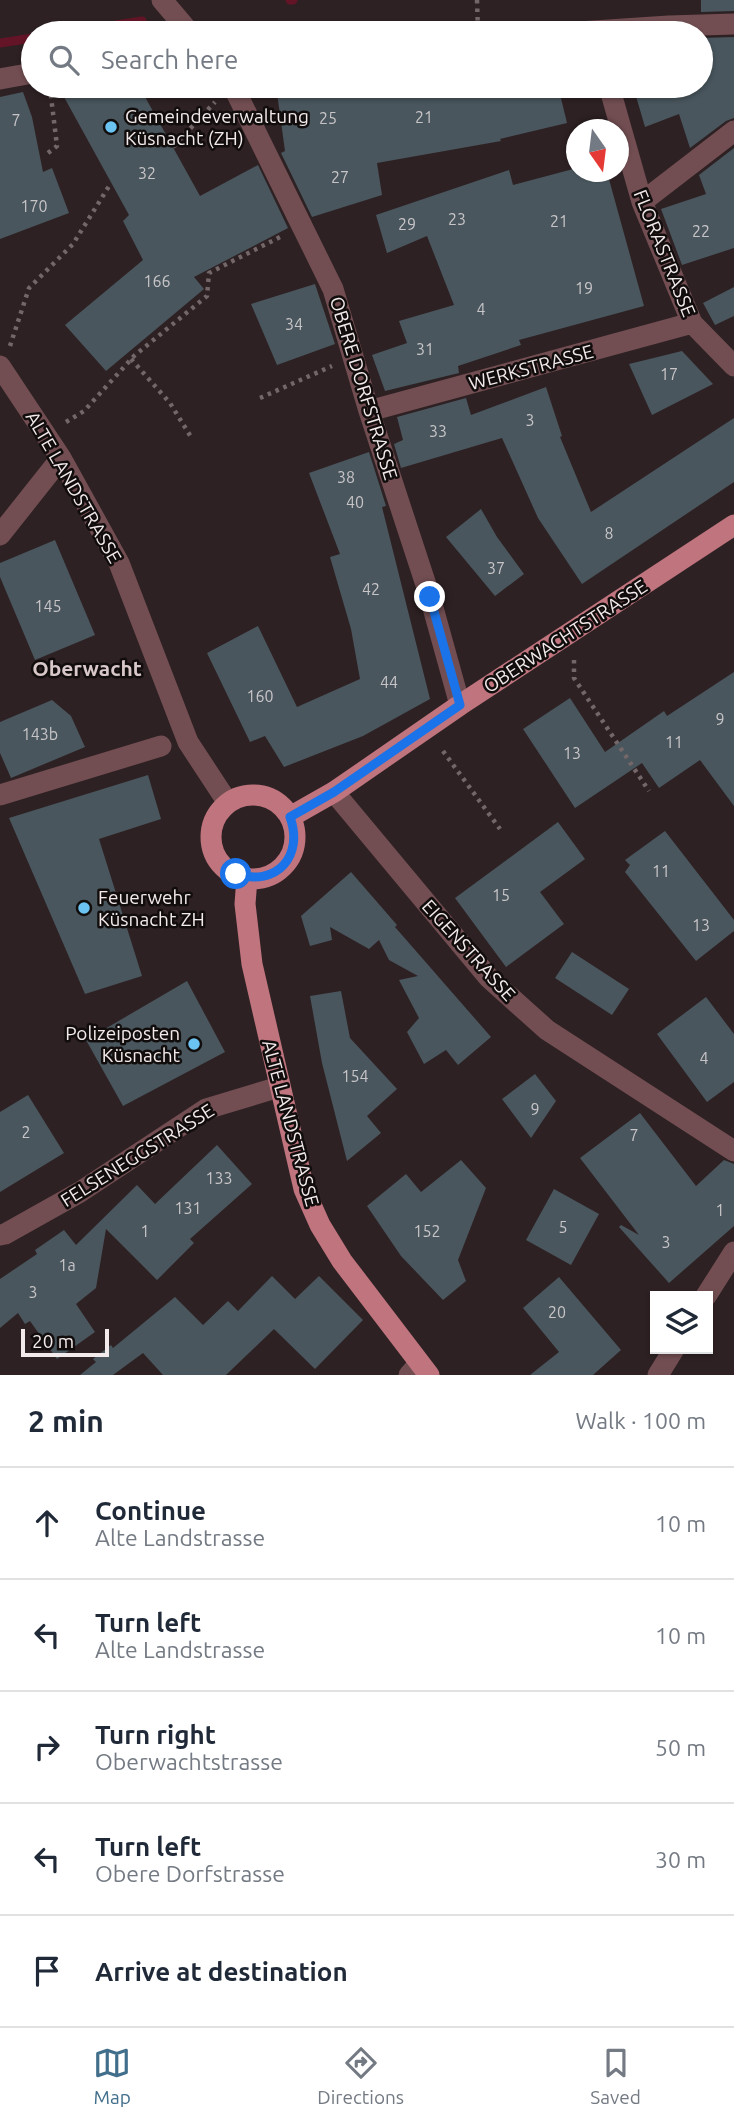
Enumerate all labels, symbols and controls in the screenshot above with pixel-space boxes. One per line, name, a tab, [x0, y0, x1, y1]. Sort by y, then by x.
search box	[21, 21, 713, 98]
icon: search	[45, 41, 83, 79]
text: Search here	[101, 45, 238, 74]
place label: Gemeindeverwaltung Küsnacht (ZH)	[125, 105, 309, 149]
house number: 21	[415, 108, 433, 126]
house number: 25	[319, 109, 337, 127]
house number: 7	[11, 111, 21, 129]
marker: Gemeindeverwaltung Küsnacht (ZH)	[103, 119, 119, 135]
north arrow	[566, 119, 629, 182]
house number: 32	[138, 164, 156, 182]
house number: 27	[331, 168, 349, 186]
street label: FLORASTRASSE	[630, 186, 700, 320]
house number: 170	[20, 197, 48, 215]
house number: 23	[448, 210, 466, 228]
house number: 21	[550, 212, 568, 230]
house number: 29	[398, 215, 416, 233]
house number: 22	[692, 222, 710, 240]
house number: 166	[143, 272, 171, 290]
house number: 19	[575, 279, 593, 297]
street label: OBERE DORFSTRASSE	[326, 294, 402, 482]
house number: 4	[476, 300, 486, 318]
house number: 34	[285, 315, 303, 333]
house number: 31	[416, 340, 434, 358]
street label: WERKSTRASSE	[466, 340, 596, 394]
house number: 17	[660, 365, 678, 383]
street label: ALTE LANDSTRASSE	[22, 407, 126, 567]
house number: 3	[525, 411, 535, 429]
house number: 33	[429, 422, 447, 440]
house number: 38	[337, 468, 355, 486]
house number: 40	[346, 493, 364, 511]
house number: 8	[604, 524, 614, 542]
house number: 37	[487, 559, 505, 577]
street label: OBERWACHTSTRASSE	[479, 575, 651, 697]
house number: 42	[362, 580, 380, 598]
route end	[414, 581, 445, 612]
house number: 145	[34, 597, 62, 615]
district label: Oberwacht	[32, 656, 142, 680]
house number: 44	[380, 673, 398, 691]
house number: 160	[246, 687, 274, 705]
house number: 9	[715, 710, 725, 728]
house number: 143b	[22, 725, 58, 743]
house number: 11	[665, 733, 683, 751]
house number: 13	[563, 744, 581, 762]
route start	[220, 858, 251, 889]
house number: 11	[652, 862, 670, 880]
place label: Feuerwehr Küsnacht ZH	[98, 886, 205, 930]
house number: 15	[492, 886, 510, 904]
street label: EIGENSTRASSE	[418, 895, 520, 1005]
marker: Feuerwehr Küsnacht ZH	[76, 900, 92, 916]
house number: 13	[692, 916, 710, 934]
place label: Polizeiposten Küsnacht	[65, 1022, 181, 1066]
marker: Polizeiposten Küsnacht	[186, 1036, 202, 1052]
street label: ALTE LANDSTRASSE	[258, 1037, 324, 1209]
house number: 4	[699, 1049, 709, 1067]
house number: 154	[341, 1067, 369, 1085]
street label: FELSENEGGSTRASSE	[56, 1099, 218, 1211]
house number: 9	[530, 1100, 540, 1118]
house number: 2	[21, 1123, 31, 1141]
house number: 7	[629, 1126, 639, 1144]
house number: 133	[205, 1169, 233, 1187]
house number: 131	[174, 1199, 202, 1217]
house number: 1	[715, 1201, 725, 1219]
house number: 5	[558, 1218, 568, 1236]
house number: 1	[140, 1222, 150, 1240]
house number: 152	[413, 1222, 441, 1240]
house number: 3	[661, 1233, 671, 1251]
house number: 1a	[58, 1256, 76, 1274]
house number: 3	[28, 1283, 38, 1301]
map controls	[650, 1291, 713, 1354]
button: layers	[650, 1291, 713, 1354]
house number: 20	[548, 1303, 566, 1321]
scale bar	[21, 1326, 108, 1358]
text: 20 m	[32, 1330, 74, 1352]
text: 2 min	[28, 1404, 104, 1438]
text: Walk · 100 m	[575, 1408, 706, 1433]
text: Continue	[95, 1496, 206, 1525]
icon: ahead	[28, 1504, 66, 1542]
text: 10 m	[655, 1511, 706, 1536]
text: Alte Landstrasse	[95, 1525, 265, 1550]
text: Turn left	[95, 1608, 201, 1637]
icon: left	[28, 1616, 66, 1654]
text: 10 m	[655, 1623, 706, 1648]
text: Alte Landstrasse	[95, 1637, 265, 1662]
text: Turn right	[95, 1720, 216, 1749]
icon: right	[28, 1728, 66, 1766]
text: 50 m	[655, 1735, 706, 1760]
text: Oberwachtstrasse	[95, 1749, 283, 1774]
text: Turn left	[95, 1832, 201, 1861]
icon: left	[28, 1840, 66, 1878]
text: 30 m	[655, 1847, 706, 1872]
text: Obere Dorfstrasse	[95, 1861, 285, 1886]
icon: arrive	[28, 1952, 66, 1990]
text: Arrive at destination	[95, 1957, 348, 1986]
tab: Map	[93, 2044, 131, 2108]
tab: Directions	[317, 2044, 404, 2108]
tab: Saved	[590, 2044, 641, 2108]

